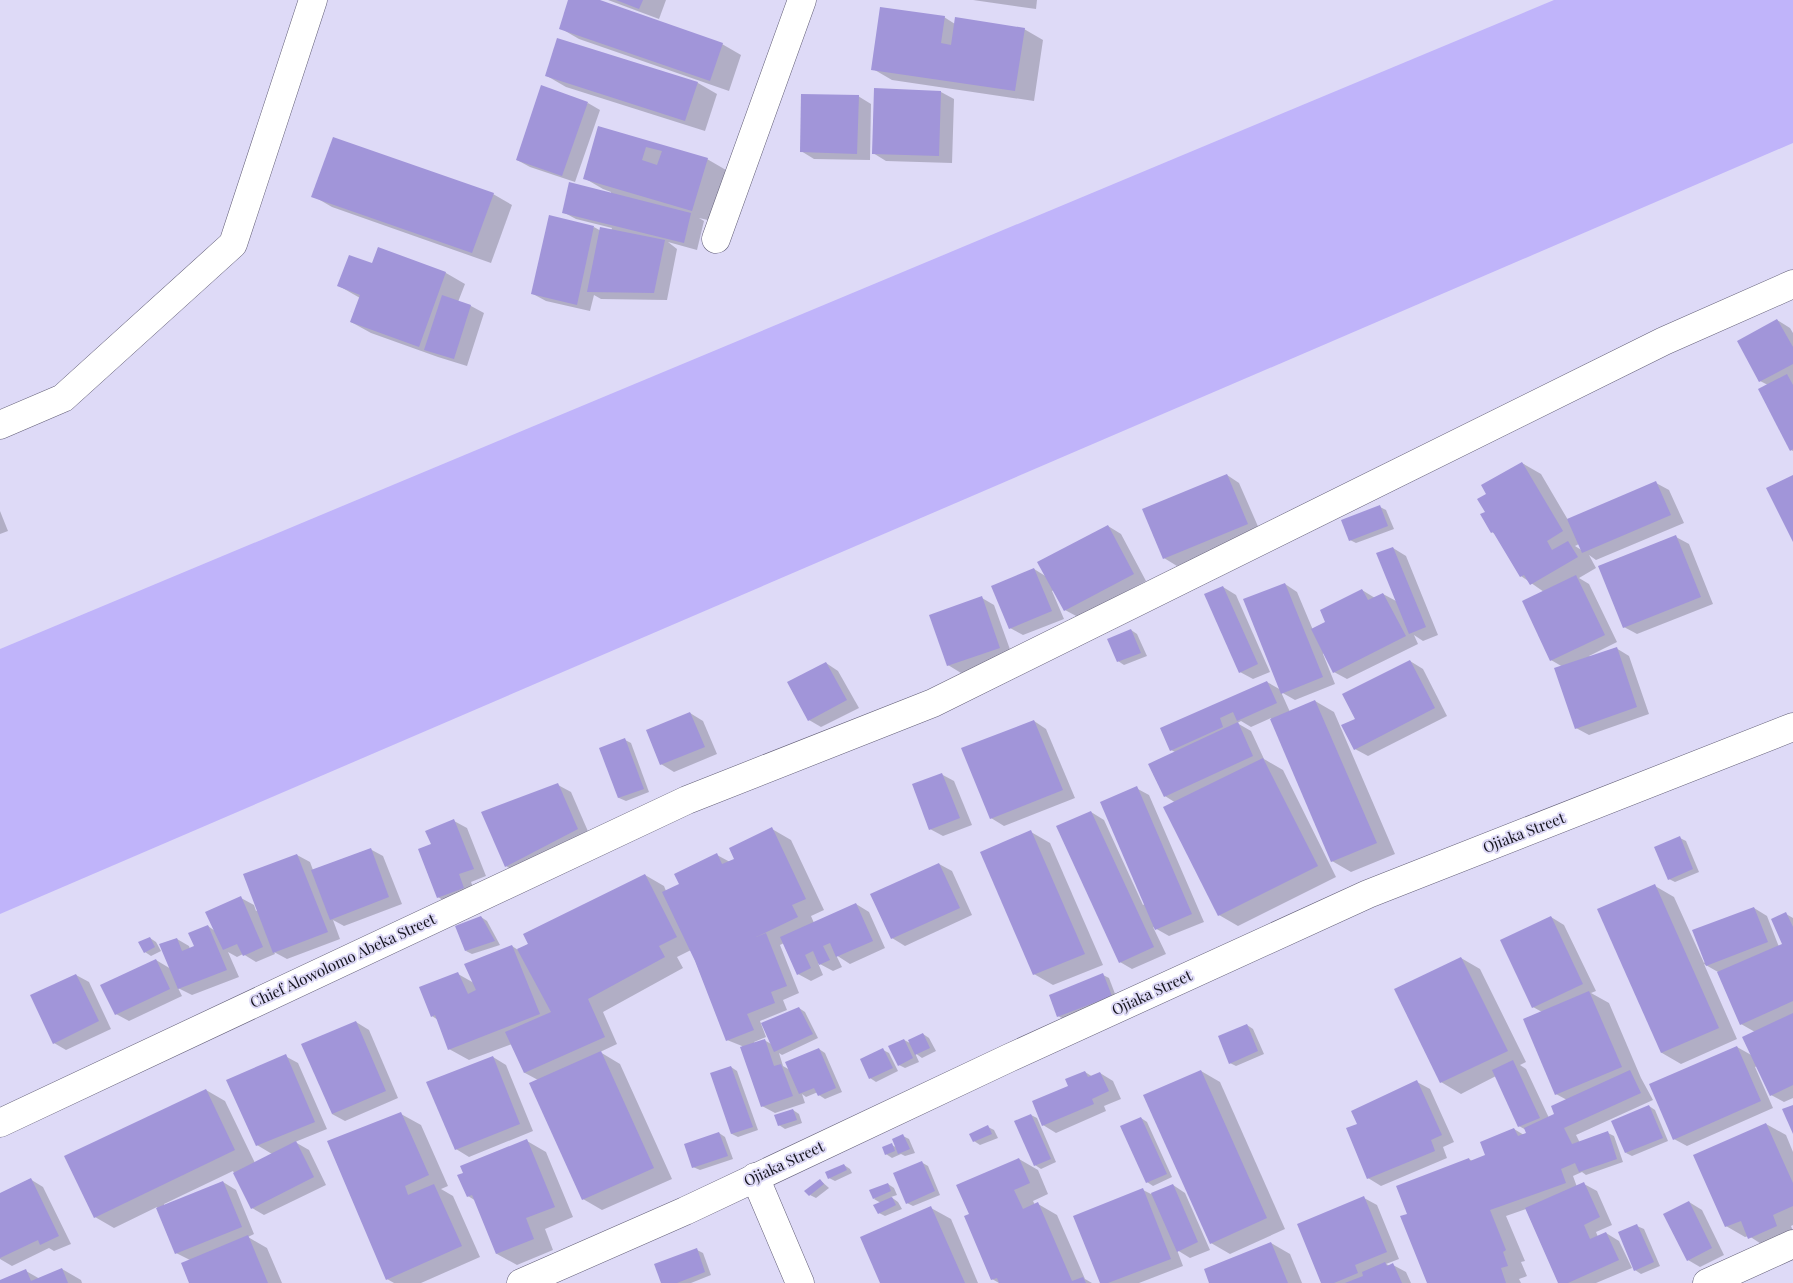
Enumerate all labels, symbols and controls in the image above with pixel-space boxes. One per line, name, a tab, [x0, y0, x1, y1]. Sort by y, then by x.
street label: Ojiaka Street	[1480, 807, 1568, 857]
street label: Chief Alowolomo Abeka Street	[247, 908, 439, 1012]
street label: Ojiaka Street	[1108, 964, 1196, 1019]
street label: Ojiaka Street	[740, 1135, 828, 1190]

